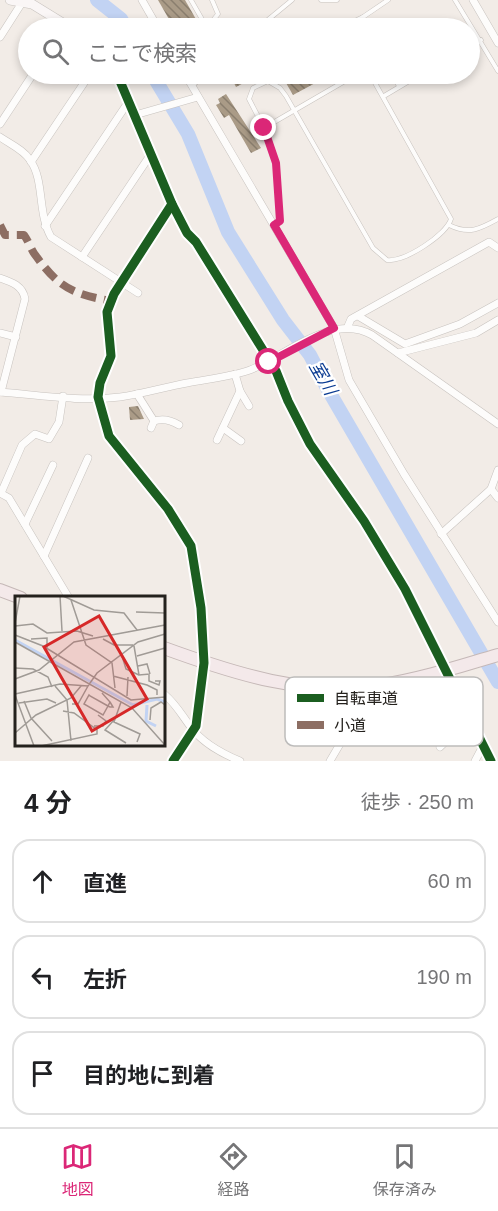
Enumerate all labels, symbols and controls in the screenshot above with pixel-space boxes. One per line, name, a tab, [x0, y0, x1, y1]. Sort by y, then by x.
search box	[18, 18, 480, 84]
icon: search	[39, 35, 72, 68]
text: ここで検索	[87, 41, 197, 66]
route end	[250, 114, 276, 140]
route start	[255, 348, 281, 374]
water label: 室川	[305, 357, 342, 400]
inset map	[15, 596, 165, 746]
legend	[285, 677, 483, 746]
text: 自転車道	[334, 690, 398, 707]
text: 小道	[334, 717, 366, 734]
text: 4 分	[24, 788, 72, 818]
text: 徒歩 · 250 m	[361, 791, 474, 813]
icon: ahead	[26, 865, 59, 898]
text: 60 m	[428, 870, 472, 892]
text: 直進	[83, 871, 127, 896]
icon: left	[26, 961, 59, 994]
text: 190 m	[416, 966, 472, 988]
text: 左折	[83, 967, 127, 992]
icon: arrive	[26, 1057, 59, 1090]
text: 目的地に到着	[83, 1063, 215, 1088]
tab: 地図	[61, 1140, 94, 1200]
tab: 経路	[217, 1140, 250, 1200]
tab: 保存済み	[373, 1140, 437, 1200]

